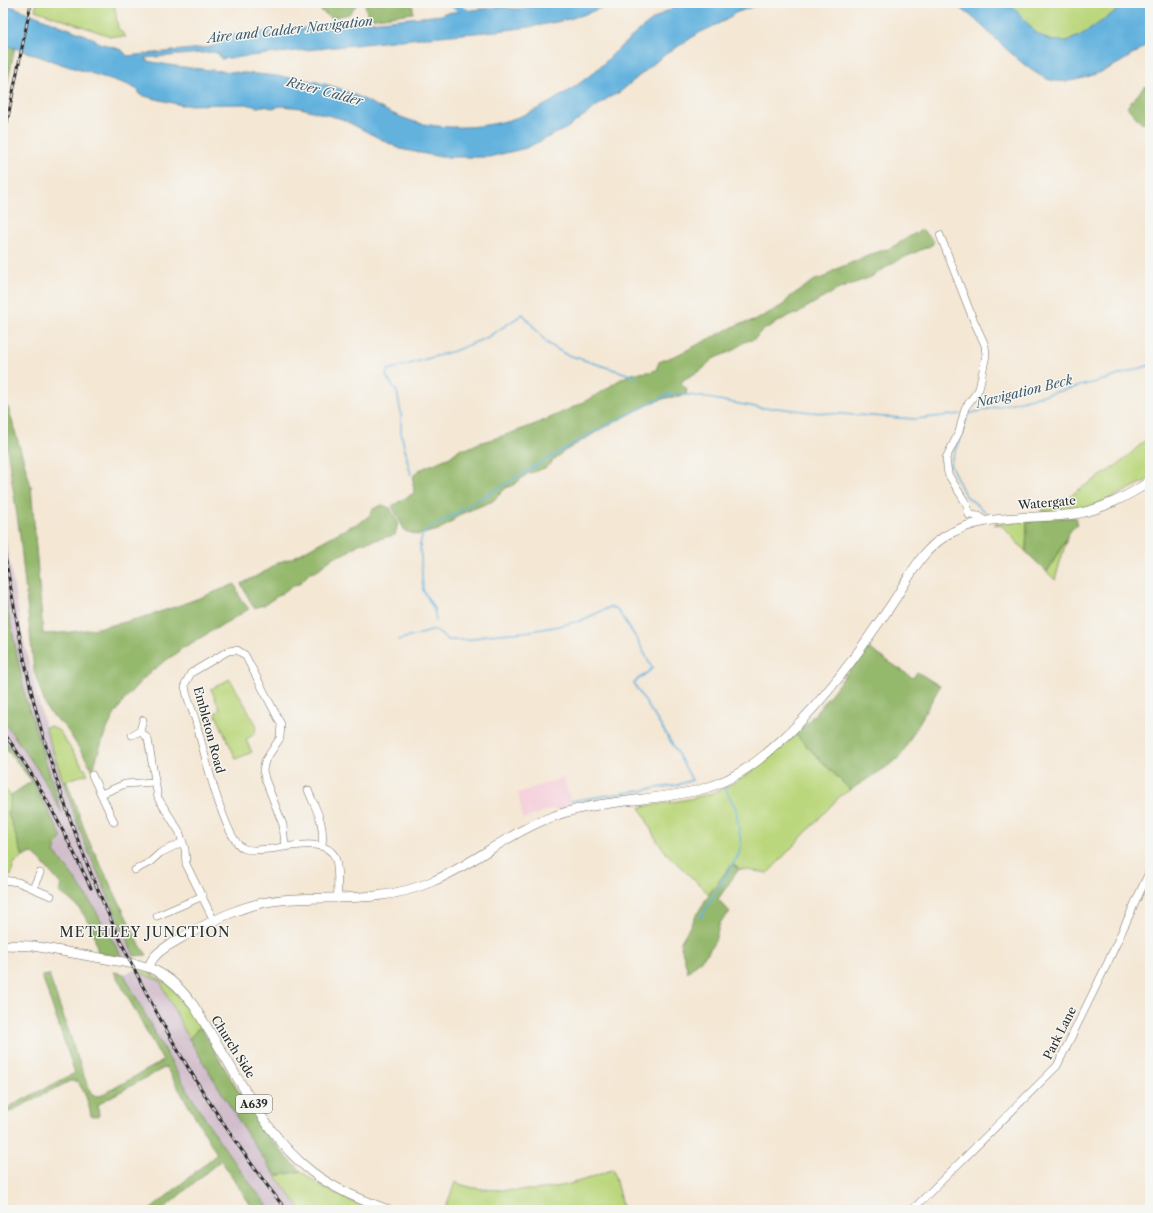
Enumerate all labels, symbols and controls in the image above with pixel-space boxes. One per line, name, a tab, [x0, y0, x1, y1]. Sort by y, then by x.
water label: Aire and Calder Navigation	[204, 12, 374, 46]
water label: River Calder	[284, 73, 366, 109]
water label: Navigation Beck	[973, 371, 1074, 411]
street label: Watergate	[1016, 492, 1077, 513]
street label: Embleton Road	[191, 685, 228, 775]
district label: METHLEY JUNCTION	[60, 923, 230, 941]
street label: Park Lane	[1040, 1004, 1079, 1062]
street label: Church Side	[208, 1013, 259, 1081]
road number: A639	[236, 1095, 272, 1113]

